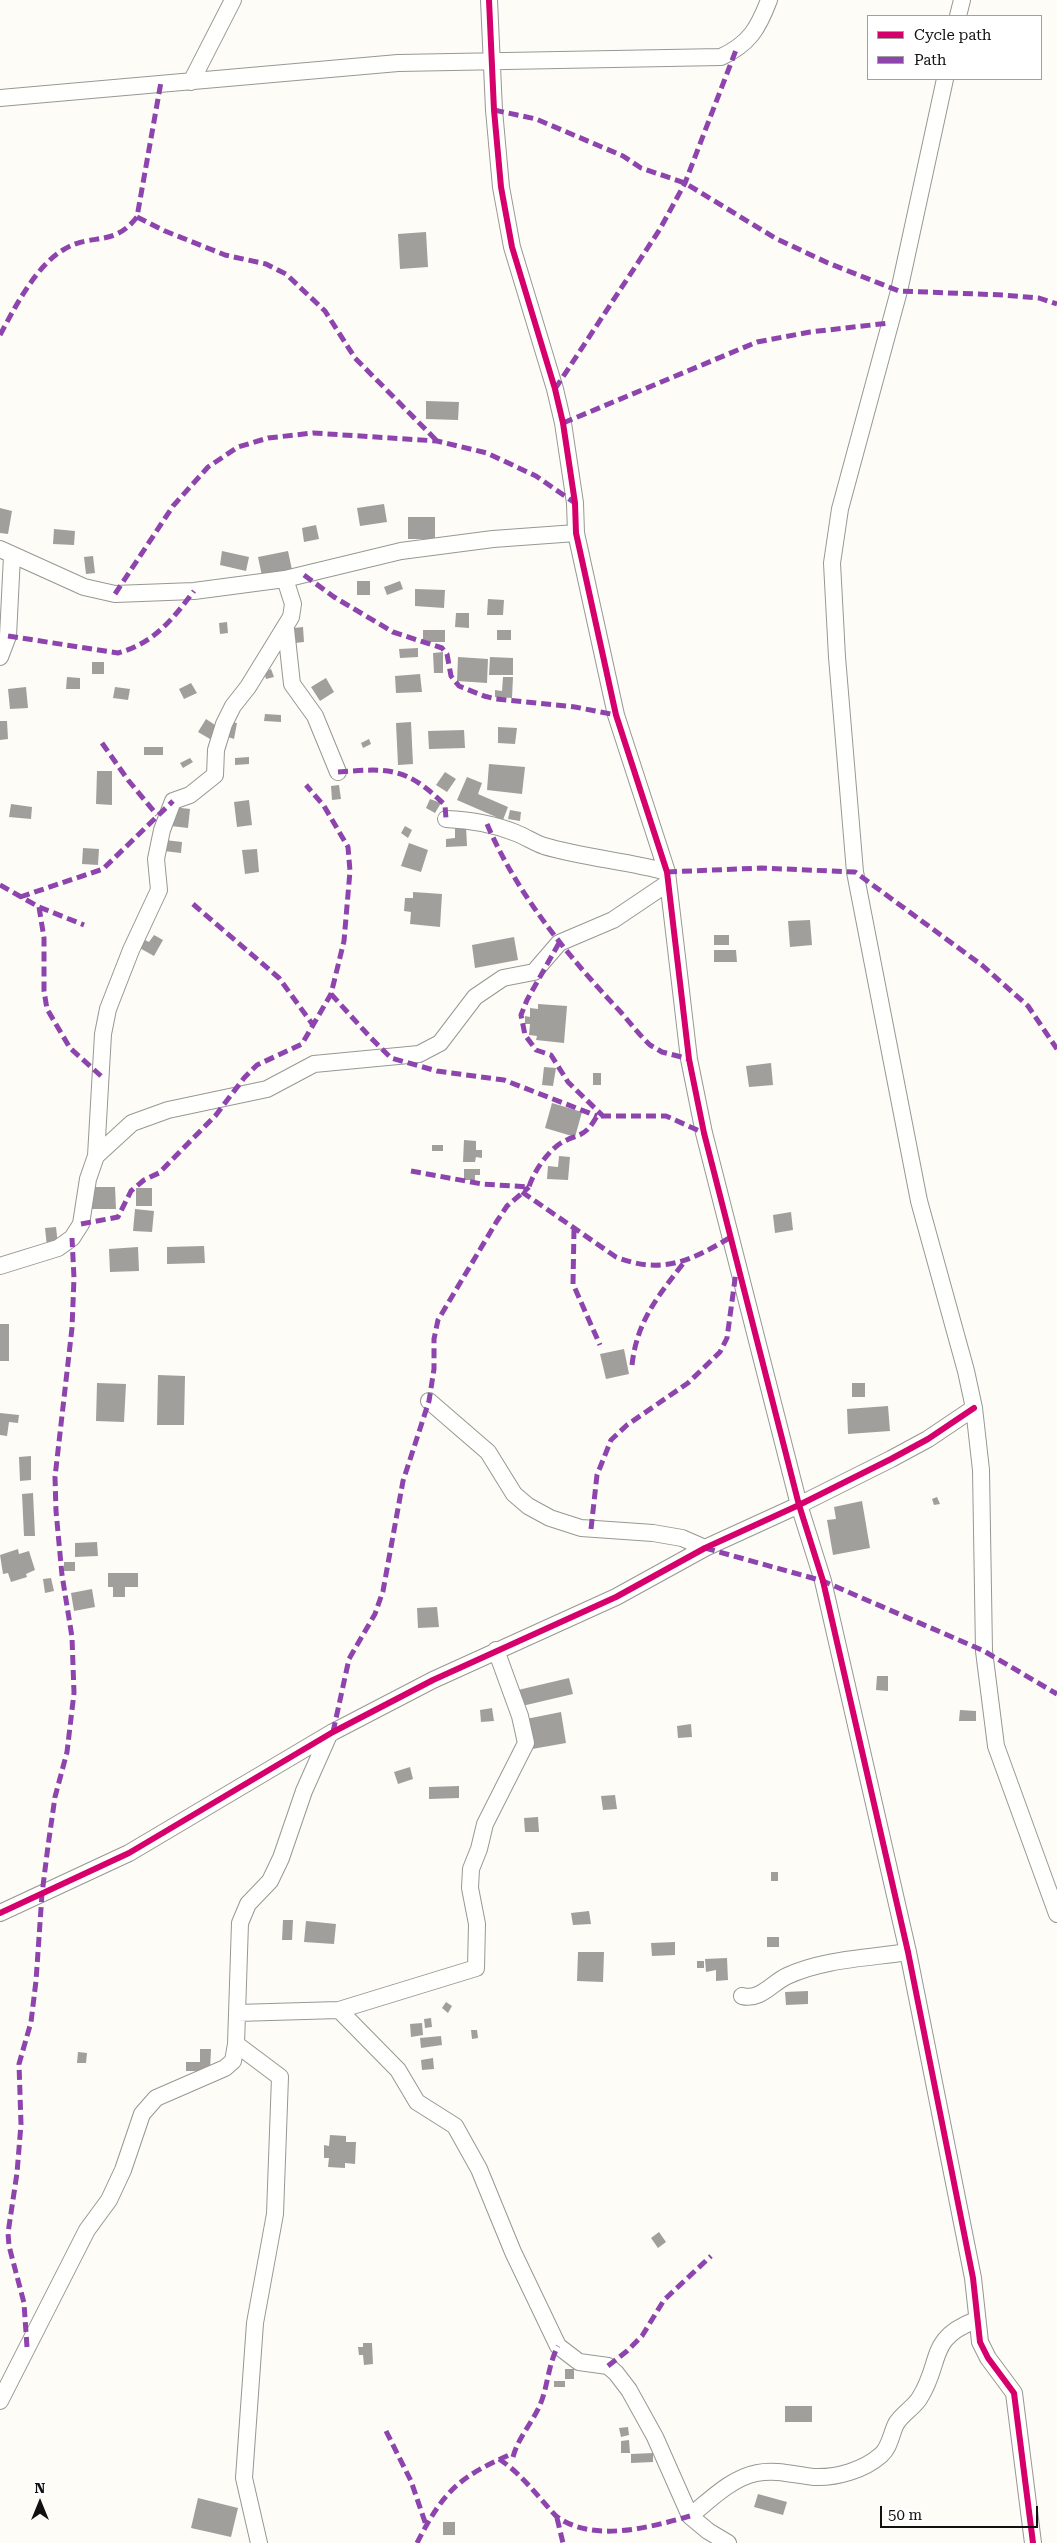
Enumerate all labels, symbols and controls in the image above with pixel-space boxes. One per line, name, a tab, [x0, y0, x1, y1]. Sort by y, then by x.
legend	[867, 15, 1042, 80]
text: Cycle path	[914, 26, 991, 44]
text: Path	[914, 51, 947, 69]
north arrow	[15, 2478, 65, 2528]
text: N	[35, 2480, 45, 2496]
scale bar	[882, 2496, 1040, 2528]
text: 50 m	[888, 2506, 922, 2524]

